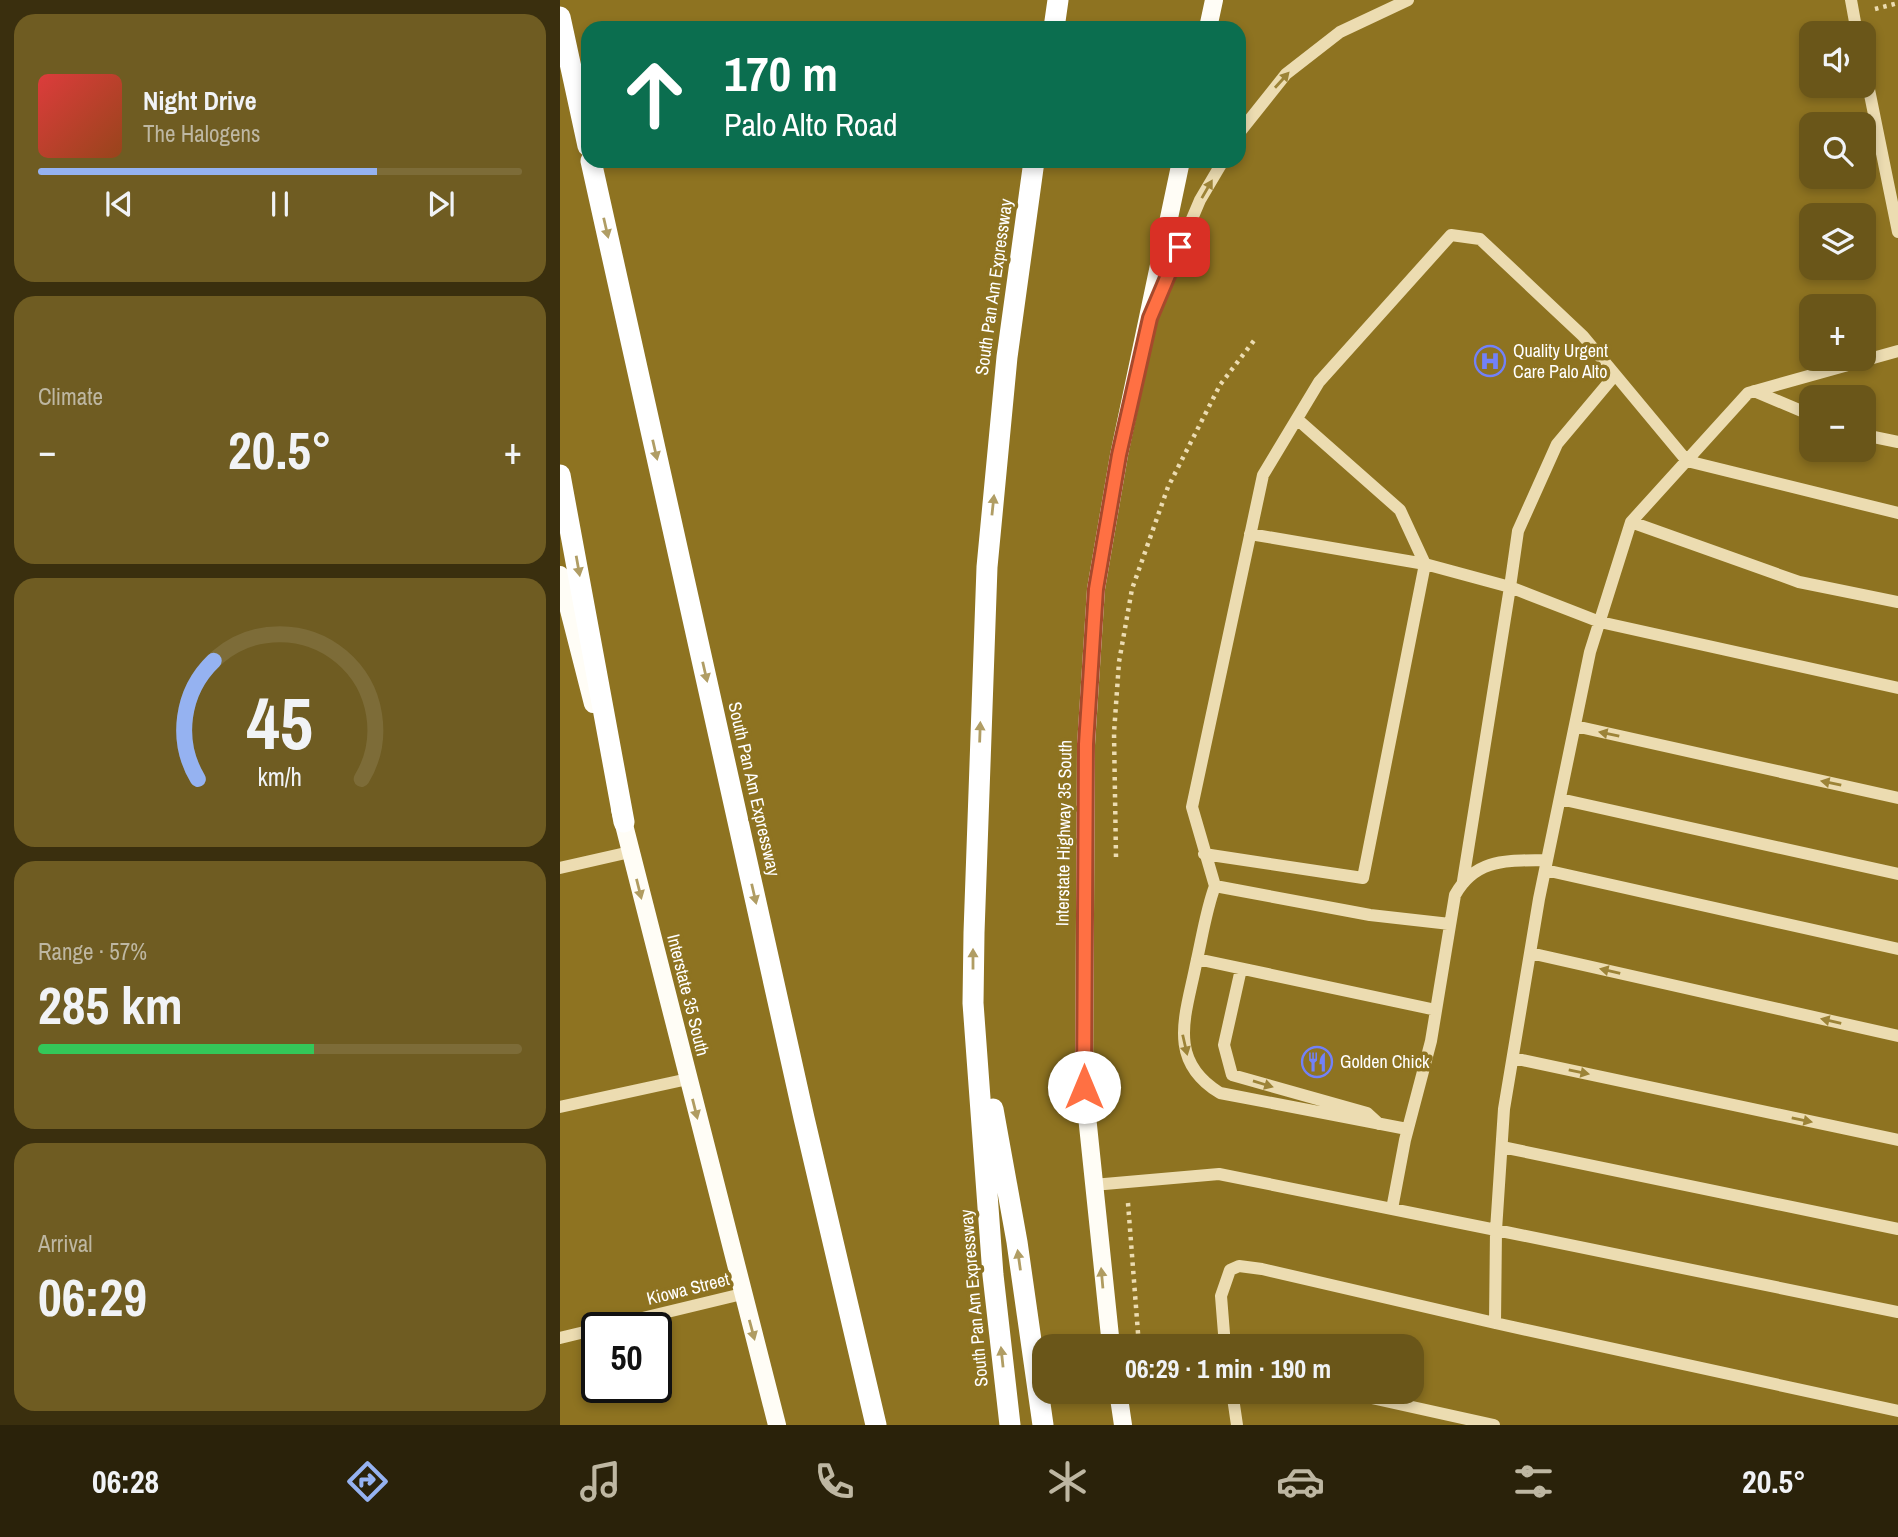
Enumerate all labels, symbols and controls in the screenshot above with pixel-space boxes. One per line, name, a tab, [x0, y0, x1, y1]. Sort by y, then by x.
map controls	[1799, 21, 1876, 462]
button: sound	[1799, 21, 1876, 98]
text: 170 m	[724, 40, 838, 106]
icon: ahead	[609, 49, 700, 140]
one-way arrow	[1274, 71, 1290, 89]
text: Night Drive	[143, 83, 257, 118]
text: Palo Alto Road	[724, 103, 898, 146]
button: search	[1799, 112, 1876, 189]
text: The Halogens	[143, 118, 260, 149]
one-way arrow	[1201, 179, 1213, 198]
icon: previous	[100, 185, 138, 223]
icon: pause	[261, 185, 299, 223]
icon: next	[422, 185, 460, 223]
street label: South Pan Am Expressway	[969, 196, 1018, 377]
button: layers	[1799, 203, 1876, 280]
one-way arrow	[601, 217, 612, 239]
pin	[1150, 217, 1210, 277]
icon: arrive	[1161, 228, 1199, 266]
button: +	[1799, 294, 1876, 371]
place label: Quality Urgent Care Palo Alto	[1513, 338, 1608, 384]
hospital icon: Quality Urgent Care Palo Alto	[1473, 344, 1507, 378]
text: Climate	[38, 381, 103, 412]
button: −	[1799, 385, 1876, 462]
text: 20.5°	[228, 415, 332, 485]
text: −	[38, 425, 56, 476]
text: +	[504, 425, 522, 476]
one-way arrow	[650, 439, 661, 461]
one-way arrow	[987, 494, 998, 516]
one-way arrow	[573, 555, 584, 577]
one-way arrow	[699, 661, 710, 683]
text: 45	[247, 674, 313, 772]
street label: South Pan Am Expressway	[722, 699, 787, 879]
one-way arrow	[975, 721, 986, 743]
one-way arrow	[1598, 728, 1620, 739]
street label: Interstate Highway 35 South	[1049, 740, 1078, 926]
text: km/h	[258, 759, 302, 793]
one-way arrow	[1820, 777, 1842, 788]
one-way arrow	[634, 878, 645, 900]
one-way arrow	[749, 883, 760, 905]
street label: Interstate 35 South	[661, 931, 716, 1058]
text: Range · 57%	[38, 936, 147, 967]
one-way arrow	[967, 948, 979, 970]
one-way arrow	[1599, 965, 1621, 976]
text: 285 km	[38, 970, 183, 1040]
one-way arrow	[1820, 1016, 1842, 1027]
one-way arrow	[1180, 1034, 1191, 1056]
restaurant icon: Golden Chick	[1300, 1045, 1334, 1079]
place label: Golden Chick	[1340, 1049, 1430, 1074]
position arrow	[1047, 1050, 1121, 1124]
one-way arrow	[1568, 1067, 1590, 1078]
one-way arrow	[1253, 1080, 1274, 1090]
one-way arrow	[690, 1098, 701, 1120]
one-way arrow	[1791, 1114, 1813, 1125]
street label: South Pan Am Expressway	[953, 1208, 994, 1388]
text: Arrival	[38, 1228, 93, 1259]
one-way arrow	[1014, 1249, 1025, 1271]
text: 06:29	[38, 1262, 147, 1332]
street label: Kiowa Street	[644, 1266, 732, 1311]
one-way arrow	[1096, 1267, 1107, 1289]
speed limit sign: 50	[581, 1312, 672, 1403]
one-way arrow	[747, 1319, 758, 1341]
one-way arrow	[996, 1346, 1007, 1368]
text: 06:29 · 1 min · 190 m	[1125, 1351, 1331, 1386]
icon: directions	[343, 1457, 392, 1506]
icon: music	[576, 1457, 625, 1506]
icon: phone	[810, 1457, 859, 1506]
icon: climate	[1043, 1457, 1092, 1506]
icon: car	[1276, 1457, 1325, 1506]
icon: filters	[1509, 1457, 1558, 1506]
text: 06:28	[92, 1460, 159, 1503]
text: 20.5°	[1742, 1460, 1806, 1503]

